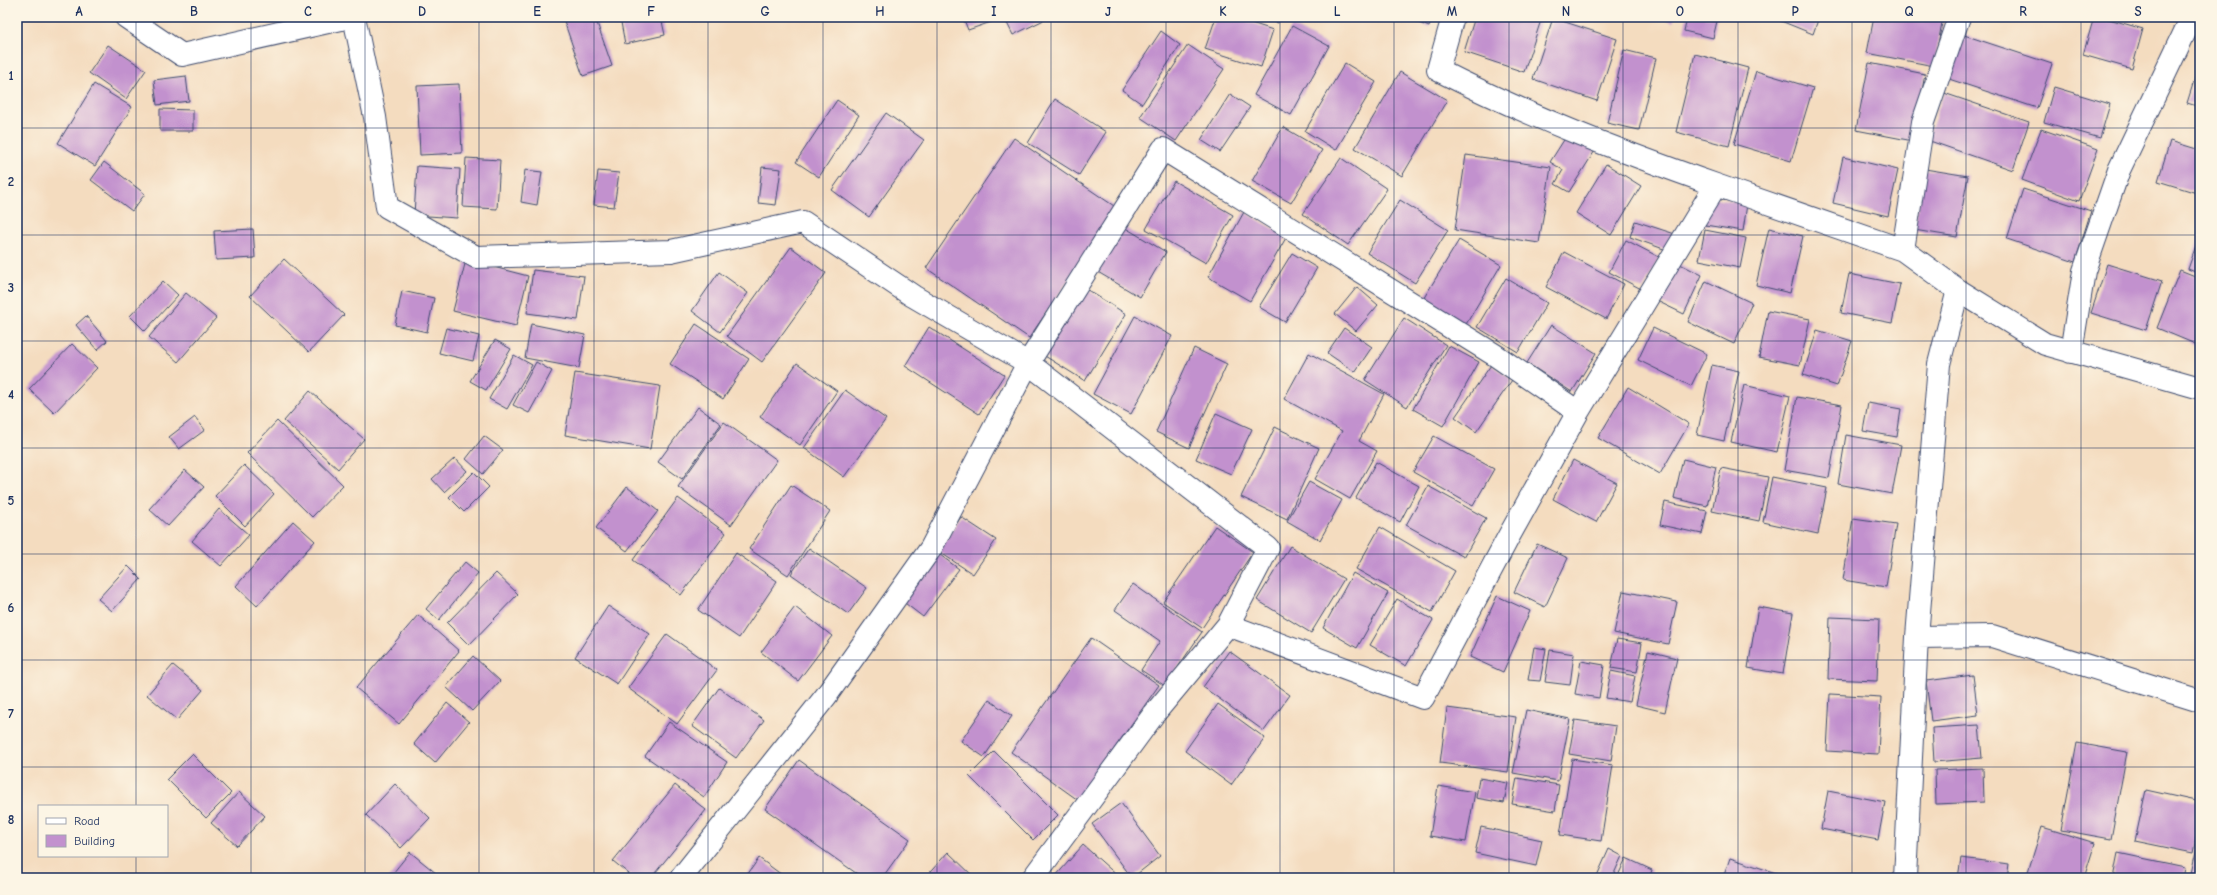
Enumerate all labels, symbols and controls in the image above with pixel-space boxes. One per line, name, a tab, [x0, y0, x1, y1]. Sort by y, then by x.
text: A	[75, 4, 83, 19]
text: B	[190, 4, 198, 19]
text: C	[304, 4, 312, 19]
text: D	[418, 4, 426, 19]
text: E	[533, 4, 541, 19]
text: F	[647, 4, 655, 19]
text: G	[760, 4, 770, 19]
text: H	[875, 4, 885, 19]
text: I	[991, 4, 997, 19]
text: J	[1105, 4, 1111, 19]
text: K	[1219, 4, 1227, 19]
text: L	[1334, 4, 1341, 19]
text: M	[1447, 4, 1458, 19]
text: N	[1562, 4, 1570, 19]
text: O	[1676, 4, 1684, 19]
text: P	[1791, 4, 1799, 19]
text: Q	[1904, 4, 1914, 19]
text: R	[2019, 4, 2027, 19]
text: S	[2134, 4, 2142, 19]
text: 1	[8, 68, 14, 83]
text: 2	[8, 174, 14, 189]
text: 3	[8, 280, 14, 295]
text: 4	[8, 387, 14, 402]
text: 5	[8, 493, 15, 508]
text: 6	[8, 600, 15, 615]
text: 7	[8, 706, 14, 721]
legend	[38, 805, 168, 857]
text: 8	[8, 812, 14, 827]
text: Road	[74, 814, 100, 828]
text: Building	[74, 834, 115, 848]

